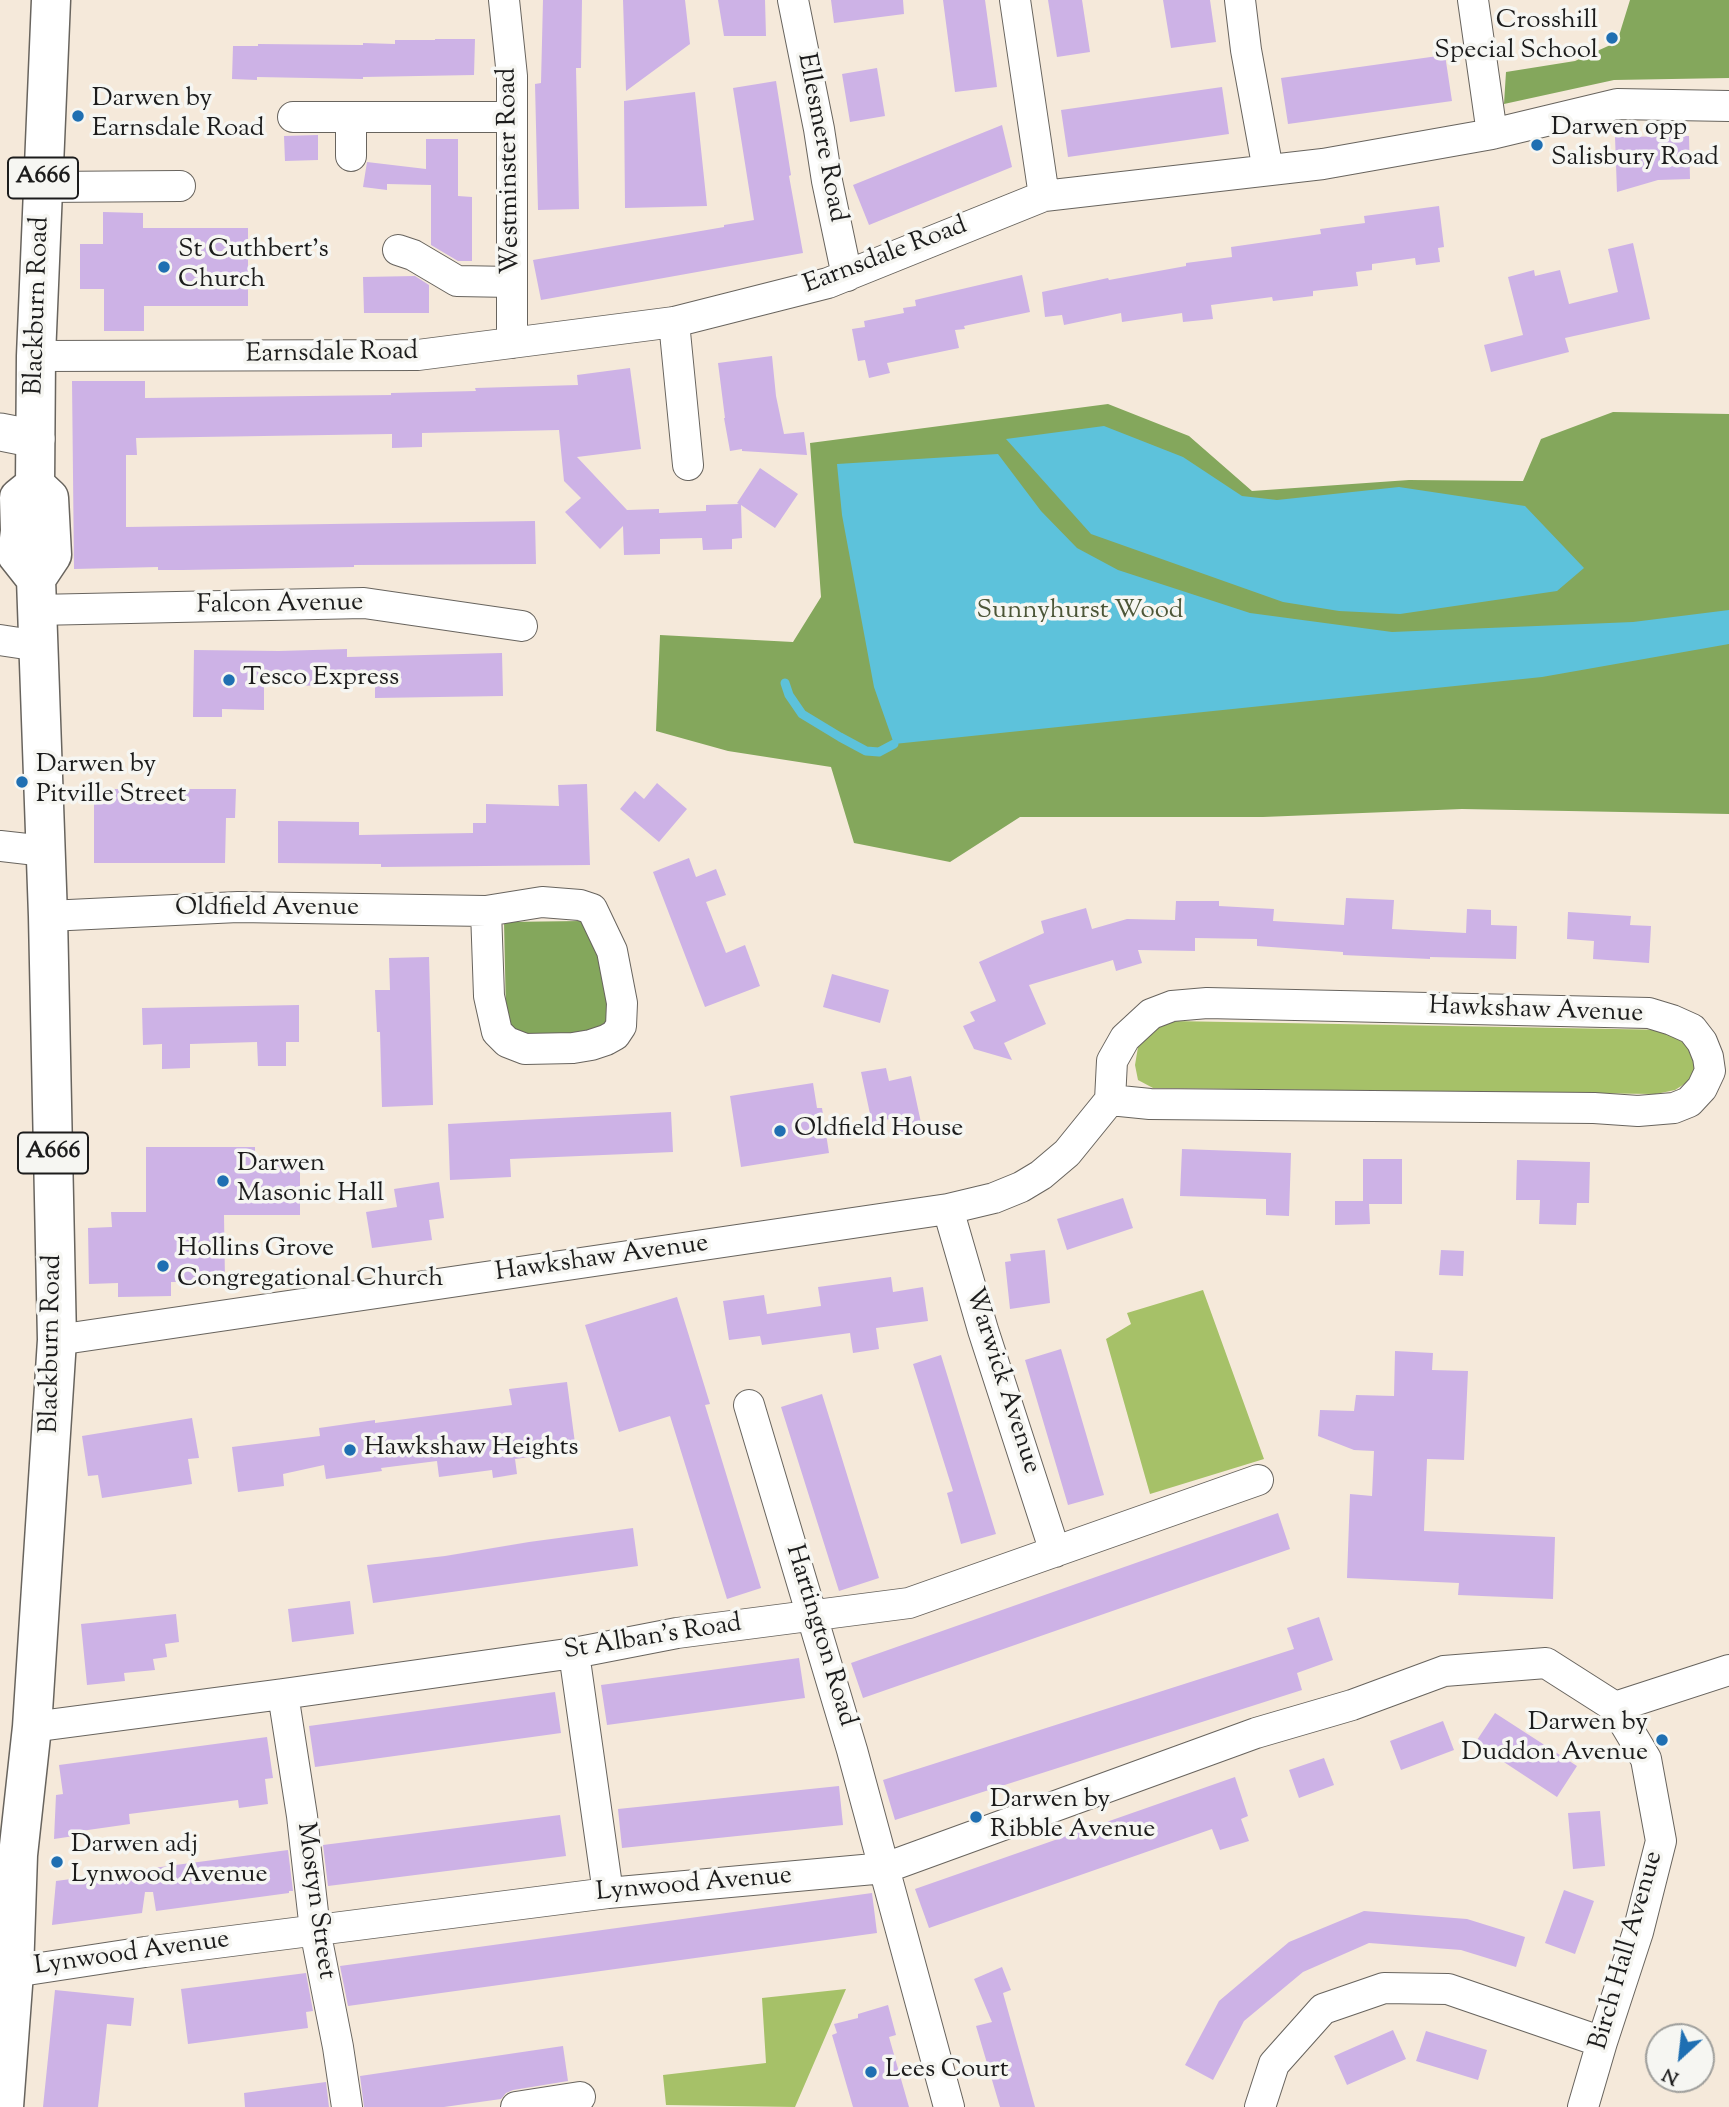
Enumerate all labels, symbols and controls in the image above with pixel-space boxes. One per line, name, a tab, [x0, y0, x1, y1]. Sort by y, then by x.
place label: Crosshill Special School	[1434, 7, 1598, 68]
marker: Crosshill Special School	[1604, 30, 1620, 46]
street label: Ellesmere Road	[788, 51, 852, 225]
street label: Westminster Road	[494, 67, 528, 275]
place label: Darwen by Earnsdale Road	[92, 85, 264, 146]
marker: Darwen by Earnsdale Road	[70, 108, 86, 124]
place label: Darwen opp Salisbury Road	[1551, 114, 1719, 176]
marker: Darwen opp Salisbury Road	[1529, 137, 1545, 153]
road number: A666	[8, 158, 78, 198]
street label: Earnsdale Road	[800, 212, 972, 302]
street label: Blackburn Road	[20, 216, 58, 396]
place label: St Cuthbert's Church	[178, 236, 329, 298]
marker: St Cuthbert's Church	[156, 259, 172, 275]
street label: Earnsdale Road	[246, 338, 418, 372]
street label: Falcon Avenue	[196, 589, 364, 623]
park label: Sunnyhurst Wood	[976, 597, 1184, 629]
place label: Tesco Express	[243, 664, 399, 696]
marker: Tesco Express	[221, 672, 237, 688]
place label: Darwen by Pitville Street	[36, 751, 186, 812]
marker: Darwen by Pitville Street	[14, 774, 30, 790]
street label: Oldfield Avenue	[175, 894, 359, 926]
street label: Hawkshaw Avenue	[1428, 993, 1644, 1031]
place label: Oldfield House	[794, 1115, 963, 1147]
marker: Oldfield House	[772, 1123, 788, 1139]
road number: A666	[18, 1133, 88, 1174]
place label: Darwen Masonic Hall	[237, 1150, 384, 1212]
marker: Darwen Masonic Hall	[215, 1173, 231, 1189]
street label: Hawkshaw Avenue	[494, 1230, 710, 1290]
place label: Hollins Grove Congregational Church	[177, 1235, 444, 1296]
street label: Blackburn Road	[36, 1254, 70, 1434]
marker: Hollins Grove Congregational Church	[155, 1258, 171, 1274]
street label: Warwick Avenue	[956, 1284, 1046, 1478]
place label: Hawkshaw Heights	[364, 1434, 578, 1466]
marker: Hawkshaw Heights	[342, 1442, 358, 1458]
street label: Hartington Road	[777, 1541, 861, 1731]
street label: St Alban's Road	[562, 1610, 744, 1668]
place label: Darwen by Duddon Avenue	[1462, 1709, 1648, 1770]
marker: Darwen by Duddon Avenue	[1654, 1732, 1670, 1748]
place label: Darwen by Ribble Avenue	[990, 1786, 1155, 1848]
marker: Darwen by Ribble Avenue	[968, 1809, 984, 1825]
street label: Mostyn Street	[288, 1821, 340, 1981]
place label: Darwen adj Lynwood Avenue	[71, 1831, 268, 1892]
street label: Birch Hall Avenue	[1585, 1848, 1671, 2054]
marker: Darwen adj Lynwood Avenue	[49, 1854, 65, 1870]
street label: Lynwood Avenue	[595, 1862, 793, 1910]
street label: Lynwood Avenue	[32, 1926, 232, 1984]
north arrow	[1645, 2023, 1715, 2093]
place label: Lees Court	[885, 2056, 1009, 2088]
text: N	[1658, 2060, 1684, 2091]
marker: Lees Court	[863, 2064, 879, 2080]

